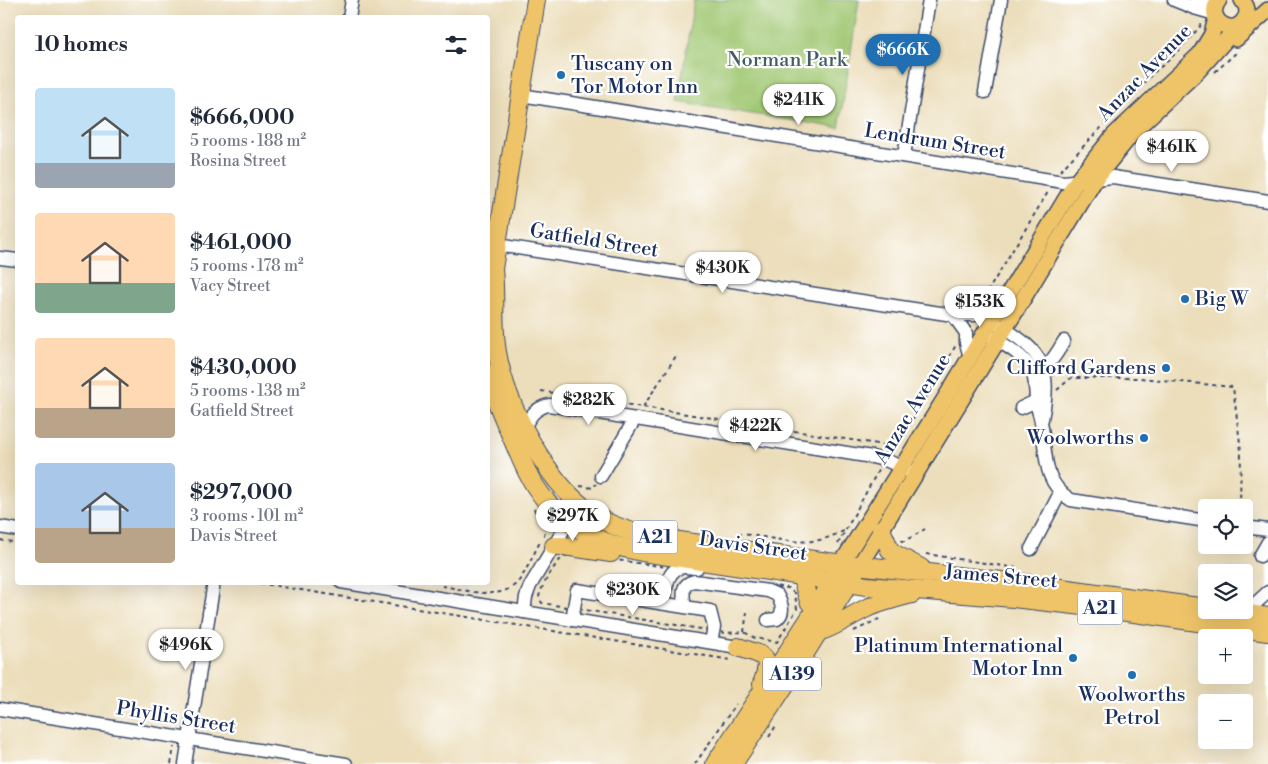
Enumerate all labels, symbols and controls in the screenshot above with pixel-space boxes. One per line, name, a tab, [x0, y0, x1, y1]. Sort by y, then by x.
street label: Anzac Avenue	[1092, 19, 1198, 128]
icon: filters	[442, 31, 470, 59]
text: 10 homes	[35, 32, 128, 58]
pin: $666K	[868, 34, 938, 76]
text: $666K	[877, 40, 929, 60]
park label: Norman Park	[727, 48, 849, 73]
place label: Tuscany on Tor Motor Inn	[571, 52, 698, 100]
marker: Tuscany on Tor Motor Inn	[555, 69, 567, 81]
pin: $241K	[764, 84, 834, 126]
text: $241K	[774, 90, 824, 110]
text: $666,000	[190, 105, 294, 131]
icon: home	[75, 108, 135, 168]
street label: Lendrum Street	[862, 118, 1008, 166]
pin: $461K	[1137, 130, 1207, 173]
text: 5 rooms · 188 m²	[190, 131, 306, 151]
text: $461K	[1147, 137, 1197, 157]
text: Rosina Street	[190, 151, 287, 171]
street label: Gatfield Street	[528, 218, 660, 264]
text: $461,000	[190, 230, 292, 256]
icon: home	[75, 233, 135, 293]
pin: $430K	[688, 252, 758, 294]
text: 5 rooms · 178 m²	[190, 256, 304, 276]
text: $430K	[696, 258, 750, 278]
text: Vacy Street	[190, 276, 271, 296]
pin: $153K	[945, 286, 1015, 328]
place label: Big W	[1194, 287, 1249, 312]
text: $153K	[955, 292, 1005, 312]
marker: Big W	[1179, 293, 1191, 305]
street label: Anzac Avenue	[869, 349, 957, 470]
text: $430,000	[190, 355, 297, 381]
place label: Clifford Gardens	[1007, 356, 1156, 381]
icon: home	[75, 358, 135, 418]
marker: Clifford Gardens	[1160, 362, 1172, 374]
text: 5 rooms · 138 m²	[190, 381, 306, 401]
pin: $282K	[554, 384, 624, 426]
text: $282K	[563, 390, 615, 410]
text: Gatfield Street	[190, 401, 294, 421]
pin: $422K	[721, 410, 791, 452]
text: $422K	[729, 416, 783, 436]
place label: Woolworths	[1026, 426, 1134, 451]
marker: Woolworths	[1138, 432, 1150, 444]
text: $297,000	[190, 480, 292, 506]
icon: home	[75, 483, 135, 543]
map controls	[1198, 499, 1253, 749]
button: locate	[1198, 499, 1253, 554]
pin: $297K	[538, 500, 608, 542]
text: 3 rooms · 101 m²	[190, 506, 303, 526]
text: $297K	[547, 506, 599, 526]
road number: A21	[632, 520, 678, 554]
text: Davis Street	[190, 526, 277, 546]
street label: Davis Street	[697, 527, 809, 567]
street label: James Street	[942, 560, 1059, 594]
button: layers	[1198, 564, 1253, 619]
pin: $230K	[598, 574, 668, 616]
text: $230K	[606, 580, 660, 600]
road number: A21	[1078, 592, 1122, 624]
pin: $496K	[151, 628, 221, 671]
button: +	[1198, 629, 1253, 684]
place label: Platinum International Motor Inn	[854, 634, 1063, 682]
text: $496K	[159, 635, 213, 655]
marker: Platinum International Motor Inn	[1067, 652, 1079, 664]
road number: A139	[763, 658, 821, 691]
marker: Woolworths Petrol	[1126, 669, 1138, 681]
place label: Woolworths Petrol	[1077, 683, 1186, 731]
button: −	[1198, 694, 1253, 749]
street label: Phyllis Street	[114, 696, 238, 740]

